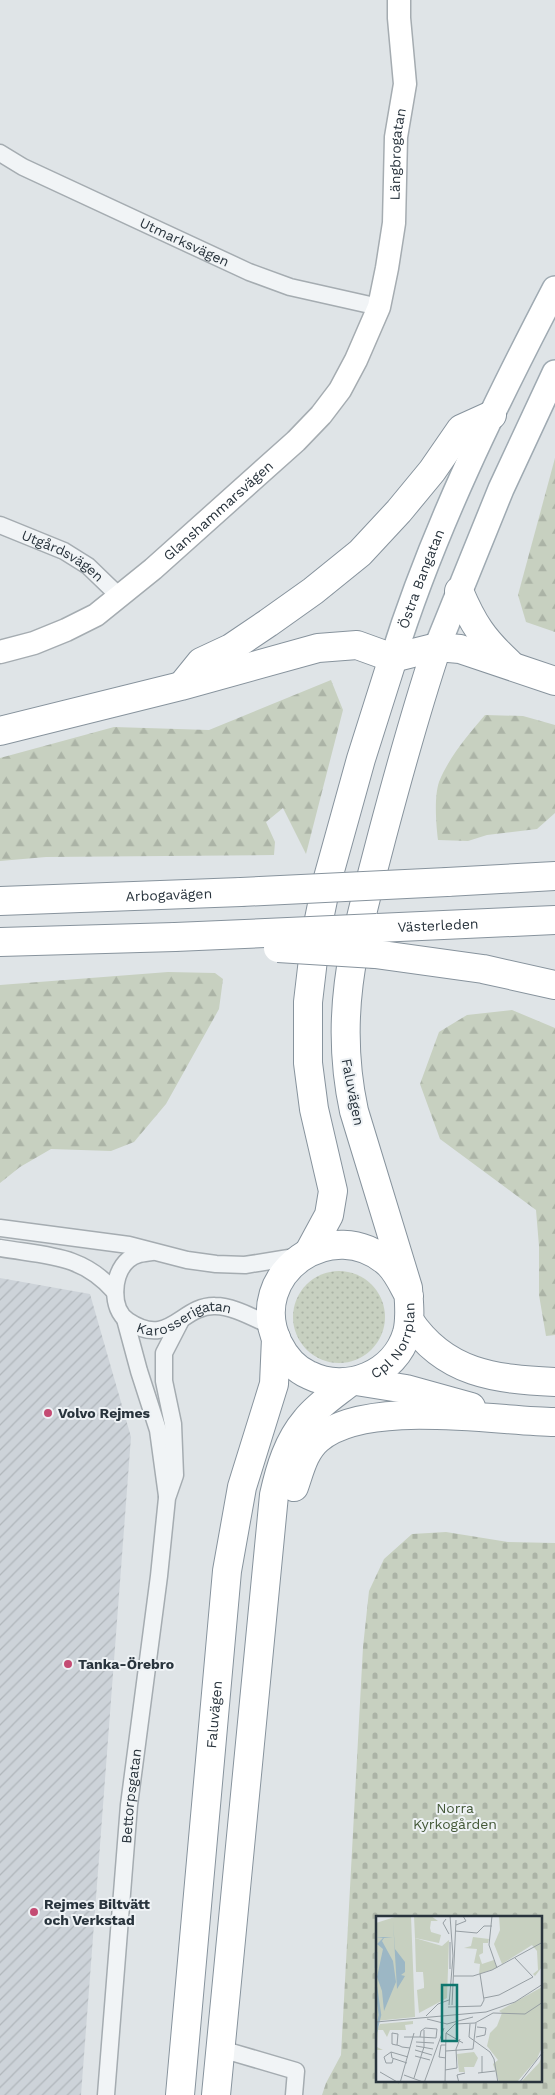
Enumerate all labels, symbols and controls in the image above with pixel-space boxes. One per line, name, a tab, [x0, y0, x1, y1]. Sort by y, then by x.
street label: Längbrogatan	[387, 107, 409, 201]
street label: Utmarksvägen	[137, 214, 232, 270]
street label: Glanshammarsvägen	[160, 457, 276, 564]
street label: Utgårdsvägen	[19, 527, 107, 585]
street label: Östra Bangatan	[395, 527, 447, 631]
street label: Arbogavägen	[125, 885, 212, 904]
street label: Västerleden	[397, 915, 479, 935]
street label: Faluvägen	[339, 1057, 367, 1127]
street label: Karosserigatan	[135, 1298, 233, 1339]
street label: Cpl Norrplan	[368, 1302, 417, 1382]
place label: Volvo Rejmes	[58, 1405, 151, 1421]
marker: Volvo Rejmes	[42, 1407, 54, 1419]
place label: Tanka-Örebro	[78, 1656, 174, 1672]
marker: Tanka-Örebro	[62, 1658, 74, 1670]
street label: Faluvägen	[203, 1680, 225, 1749]
street label: Bettorpsgatan	[118, 1747, 144, 1844]
park label: Norra Kyrkogården	[413, 1800, 497, 1832]
place label: Rejmes Biltvätt och Verkstad	[44, 1896, 150, 1928]
marker: Rejmes Biltvätt och Verkstad	[28, 1906, 40, 1918]
inset map	[376, 1916, 542, 2082]

